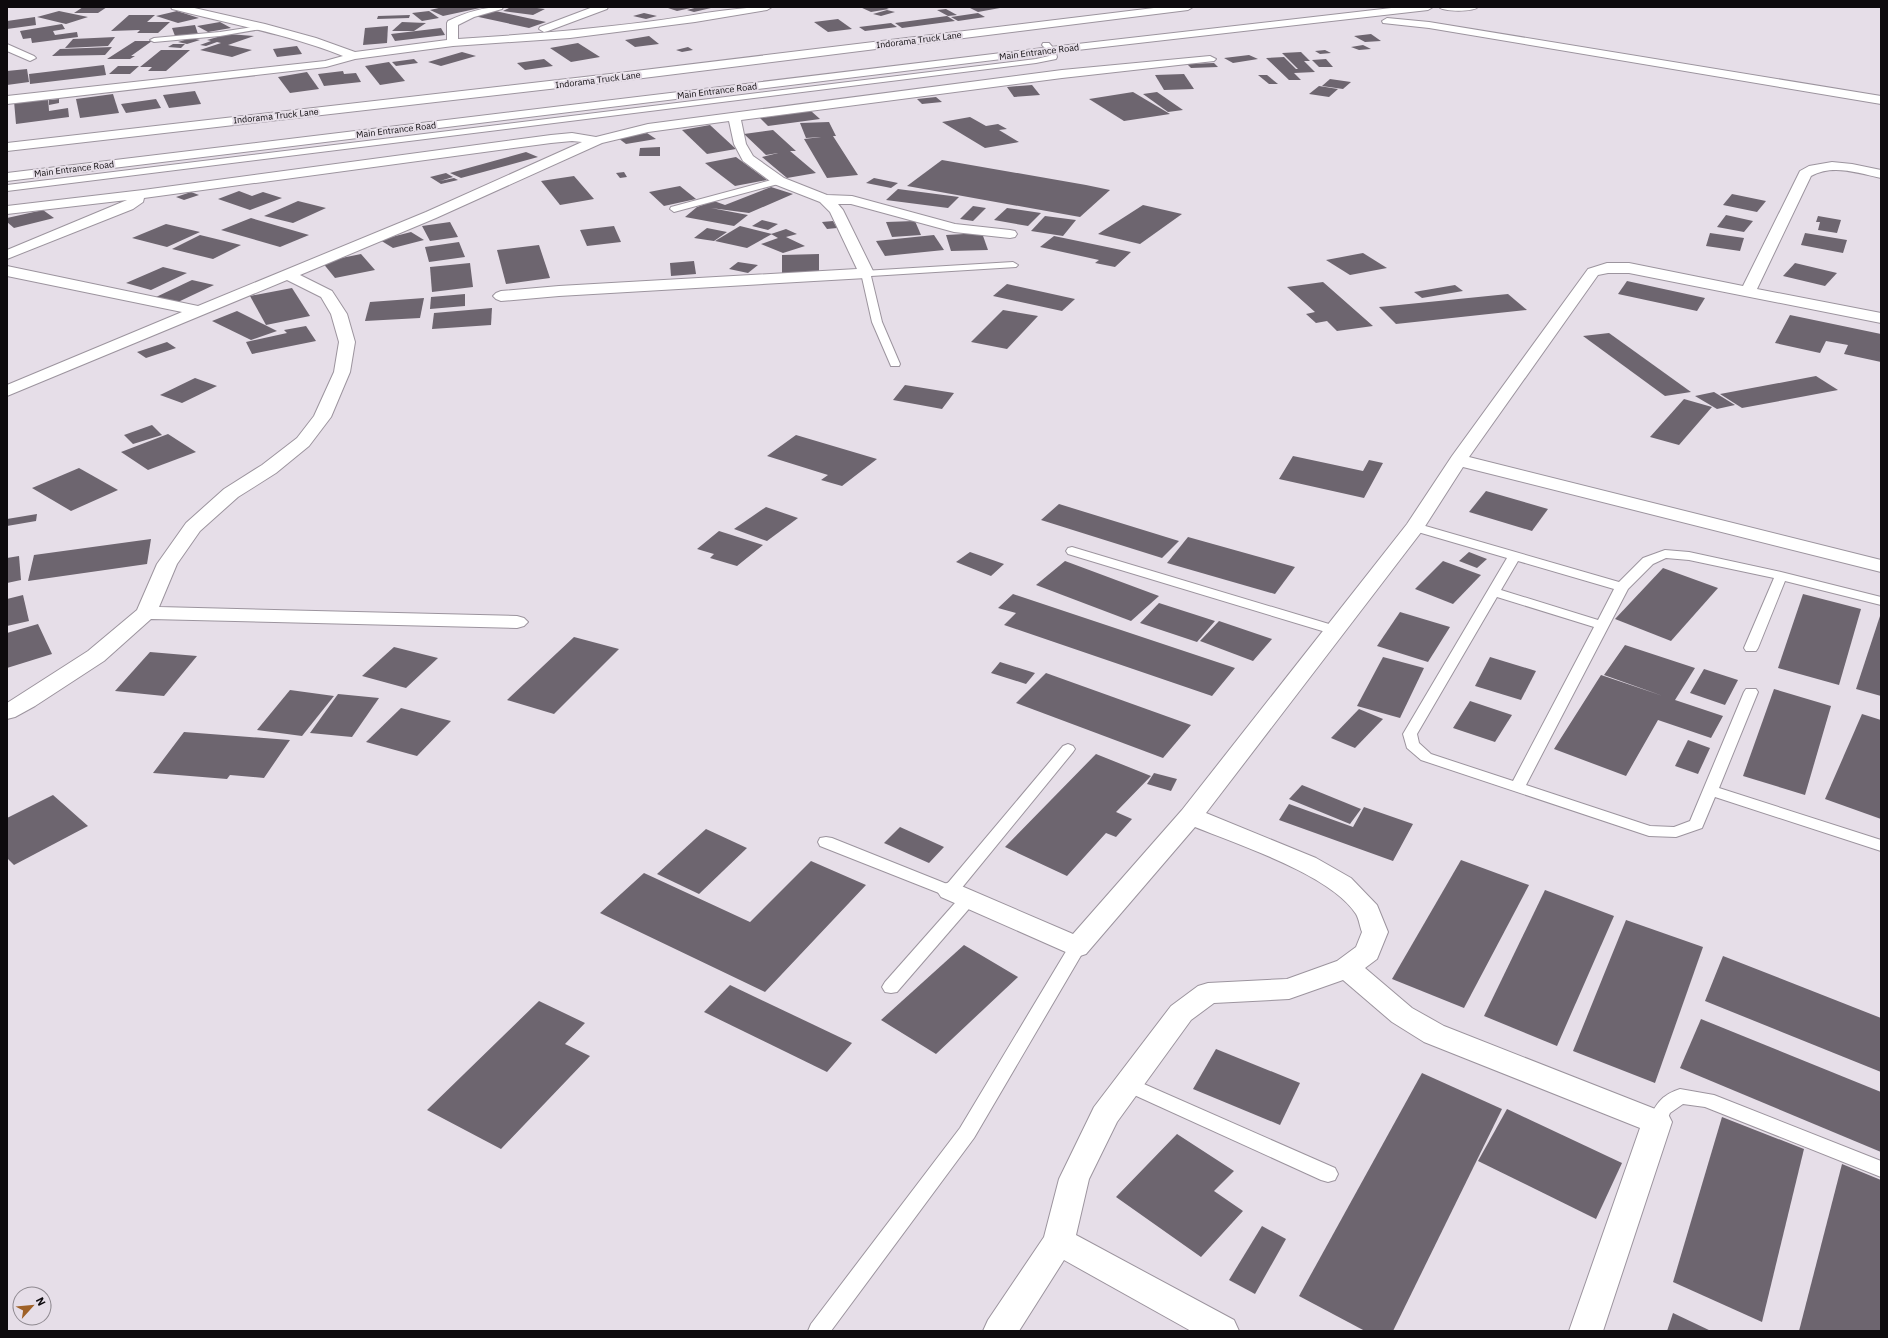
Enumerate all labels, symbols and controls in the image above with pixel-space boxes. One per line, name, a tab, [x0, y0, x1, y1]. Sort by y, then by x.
street label: Indorama Truck Lane	[876, 29, 962, 50]
street label: Main Entrance Road	[998, 41, 1080, 62]
street label: Indorama Truck Lane	[555, 69, 641, 90]
street label: Main Entrance Road	[676, 80, 758, 101]
street label: Indorama Truck Lane	[233, 106, 319, 125]
street label: Main Entrance Road	[355, 119, 437, 140]
street label: Main Entrance Road	[33, 158, 115, 179]
north arrow	[12, 1286, 52, 1326]
text: N	[33, 1295, 49, 1308]

